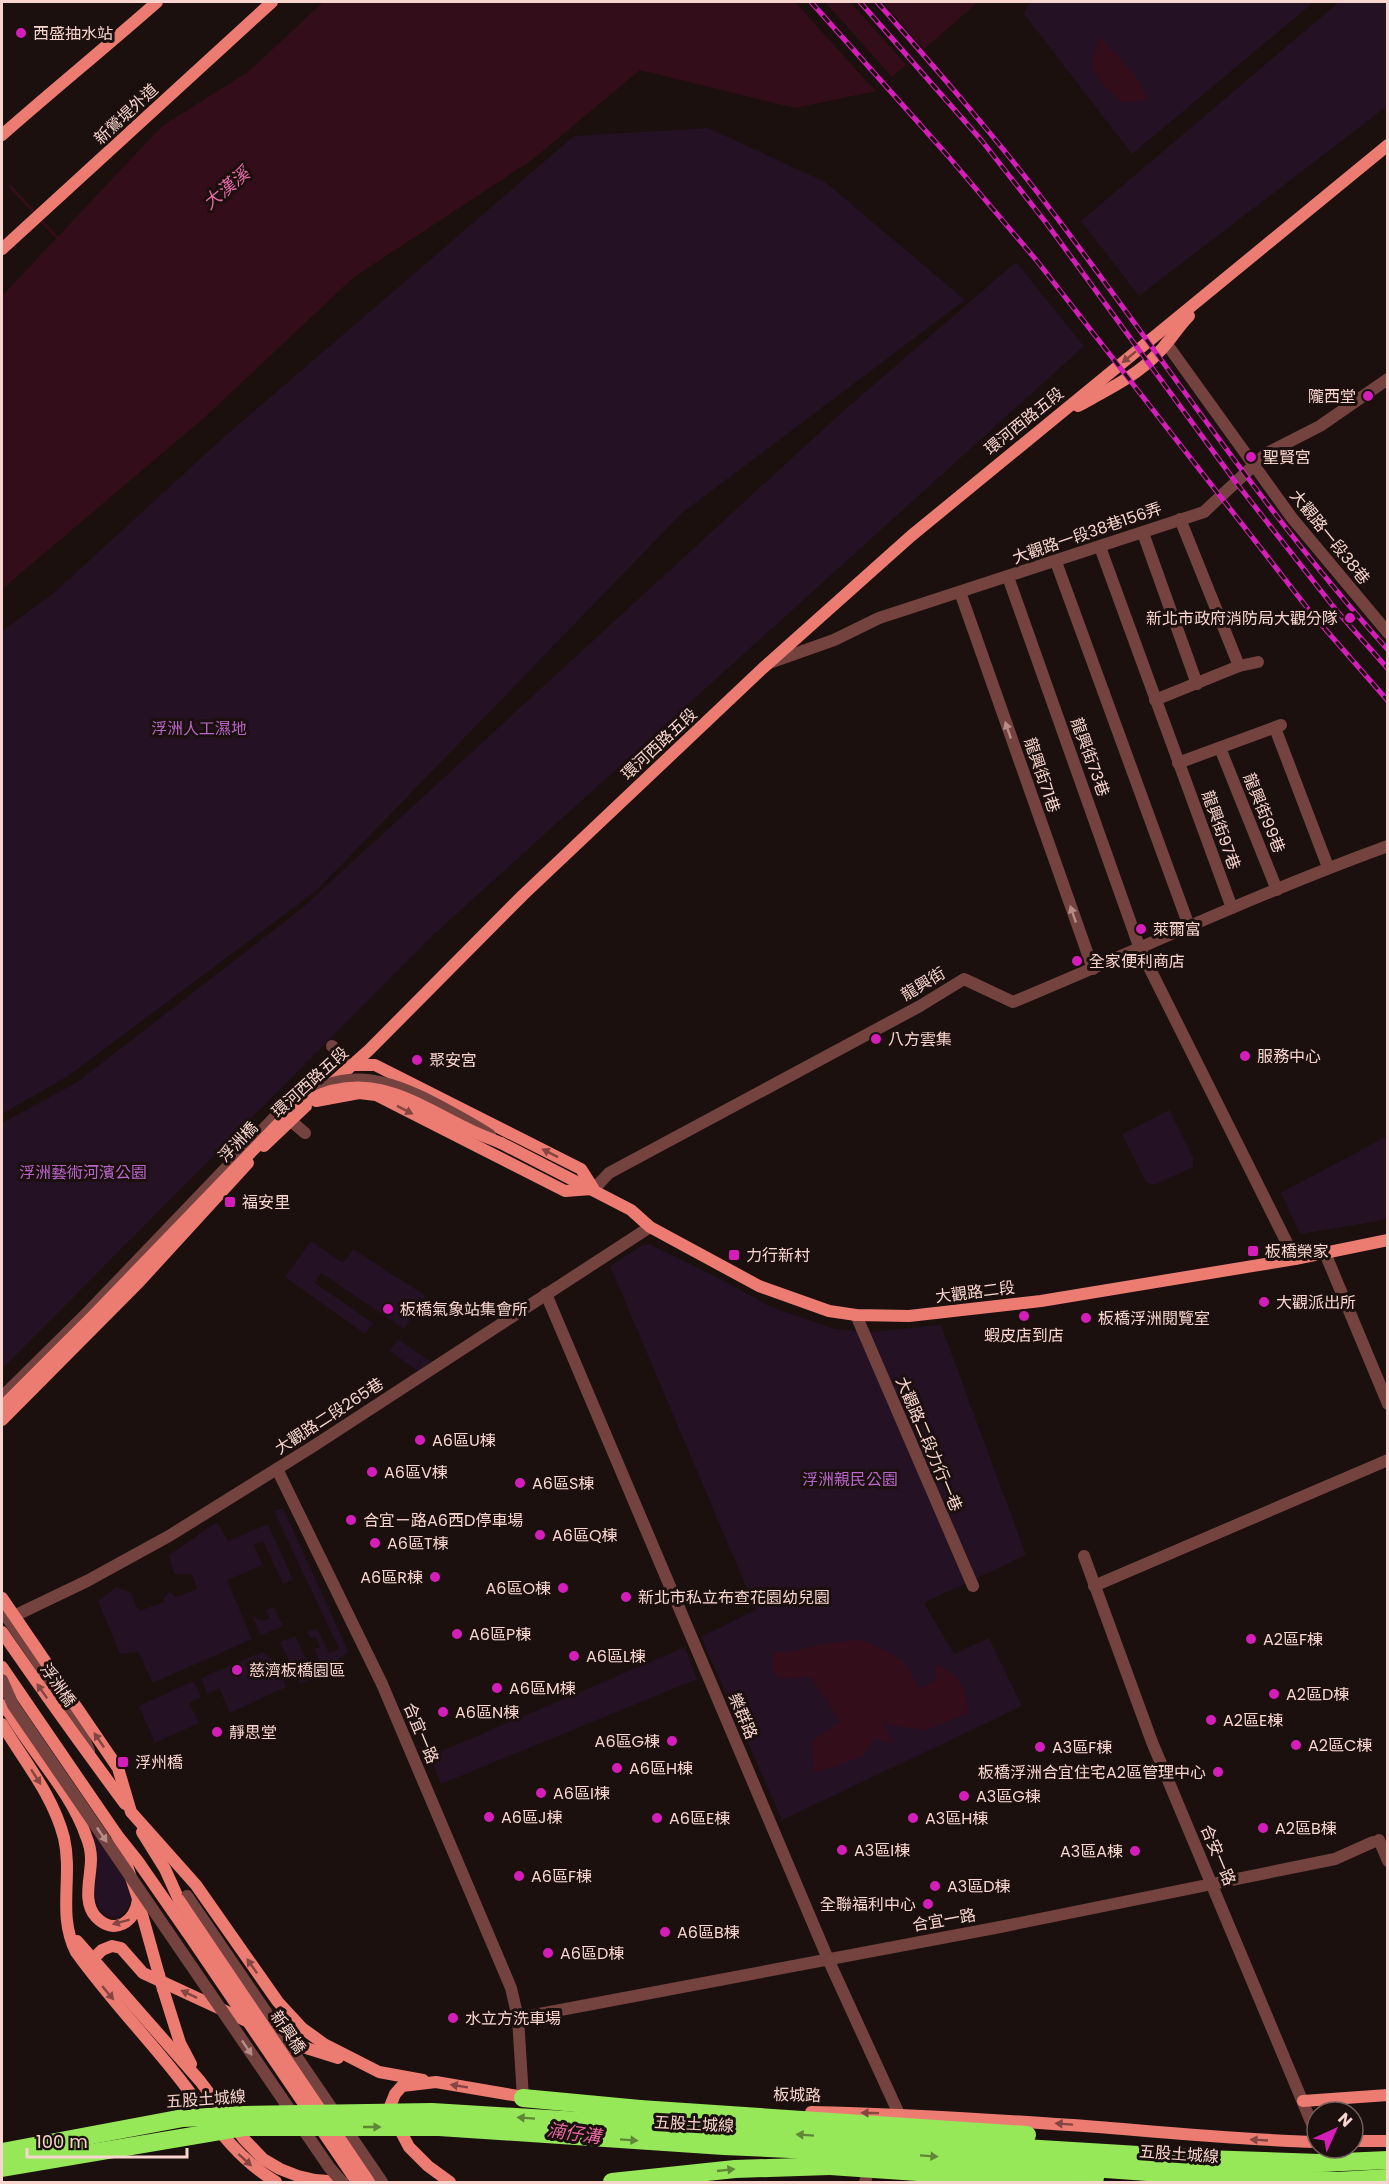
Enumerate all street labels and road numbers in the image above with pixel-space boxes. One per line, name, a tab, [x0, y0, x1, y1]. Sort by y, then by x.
street label: 新鶯堤外道	[89, 78, 163, 150]
street label: 環河西路五段	[979, 382, 1069, 460]
street label: 大觀路一段38巷	[1285, 485, 1375, 589]
street label: 大觀路一段38巷156弄	[1009, 497, 1165, 569]
street label: 環河西路五段	[616, 703, 702, 785]
street label: 龍興街73巷	[1065, 714, 1115, 800]
street label: 龍興街71巷	[1018, 734, 1066, 816]
street label: 龍興街99巷	[1238, 770, 1290, 856]
street label: 龍興街97巷	[1196, 787, 1246, 873]
street label: 龍興街	[896, 962, 950, 1006]
street label: 環河西路五段	[267, 1041, 353, 1123]
street label: 浮洲橋	[213, 1117, 263, 1167]
street label: 大觀路二段	[934, 1276, 1016, 1308]
street label: 大觀路二段265巷	[270, 1372, 388, 1460]
street label: 大觀路二段力行一巷	[890, 1373, 968, 1515]
street label: 浮洲橋	[35, 1659, 81, 1711]
street label: 樂群路	[723, 1689, 763, 1743]
street label: 合宜一路	[398, 1699, 444, 1767]
street label: 合安一路	[1195, 1821, 1241, 1889]
street label: 合宜一路	[910, 1903, 978, 1937]
street label: 新興橋	[265, 2006, 311, 2058]
street label: 板城路	[773, 2083, 821, 2107]
street label: 五股土城線	[165, 2085, 247, 2113]
street label: 五股土城線	[653, 2110, 735, 2138]
street label: 五股土城線	[1138, 2140, 1220, 2168]

